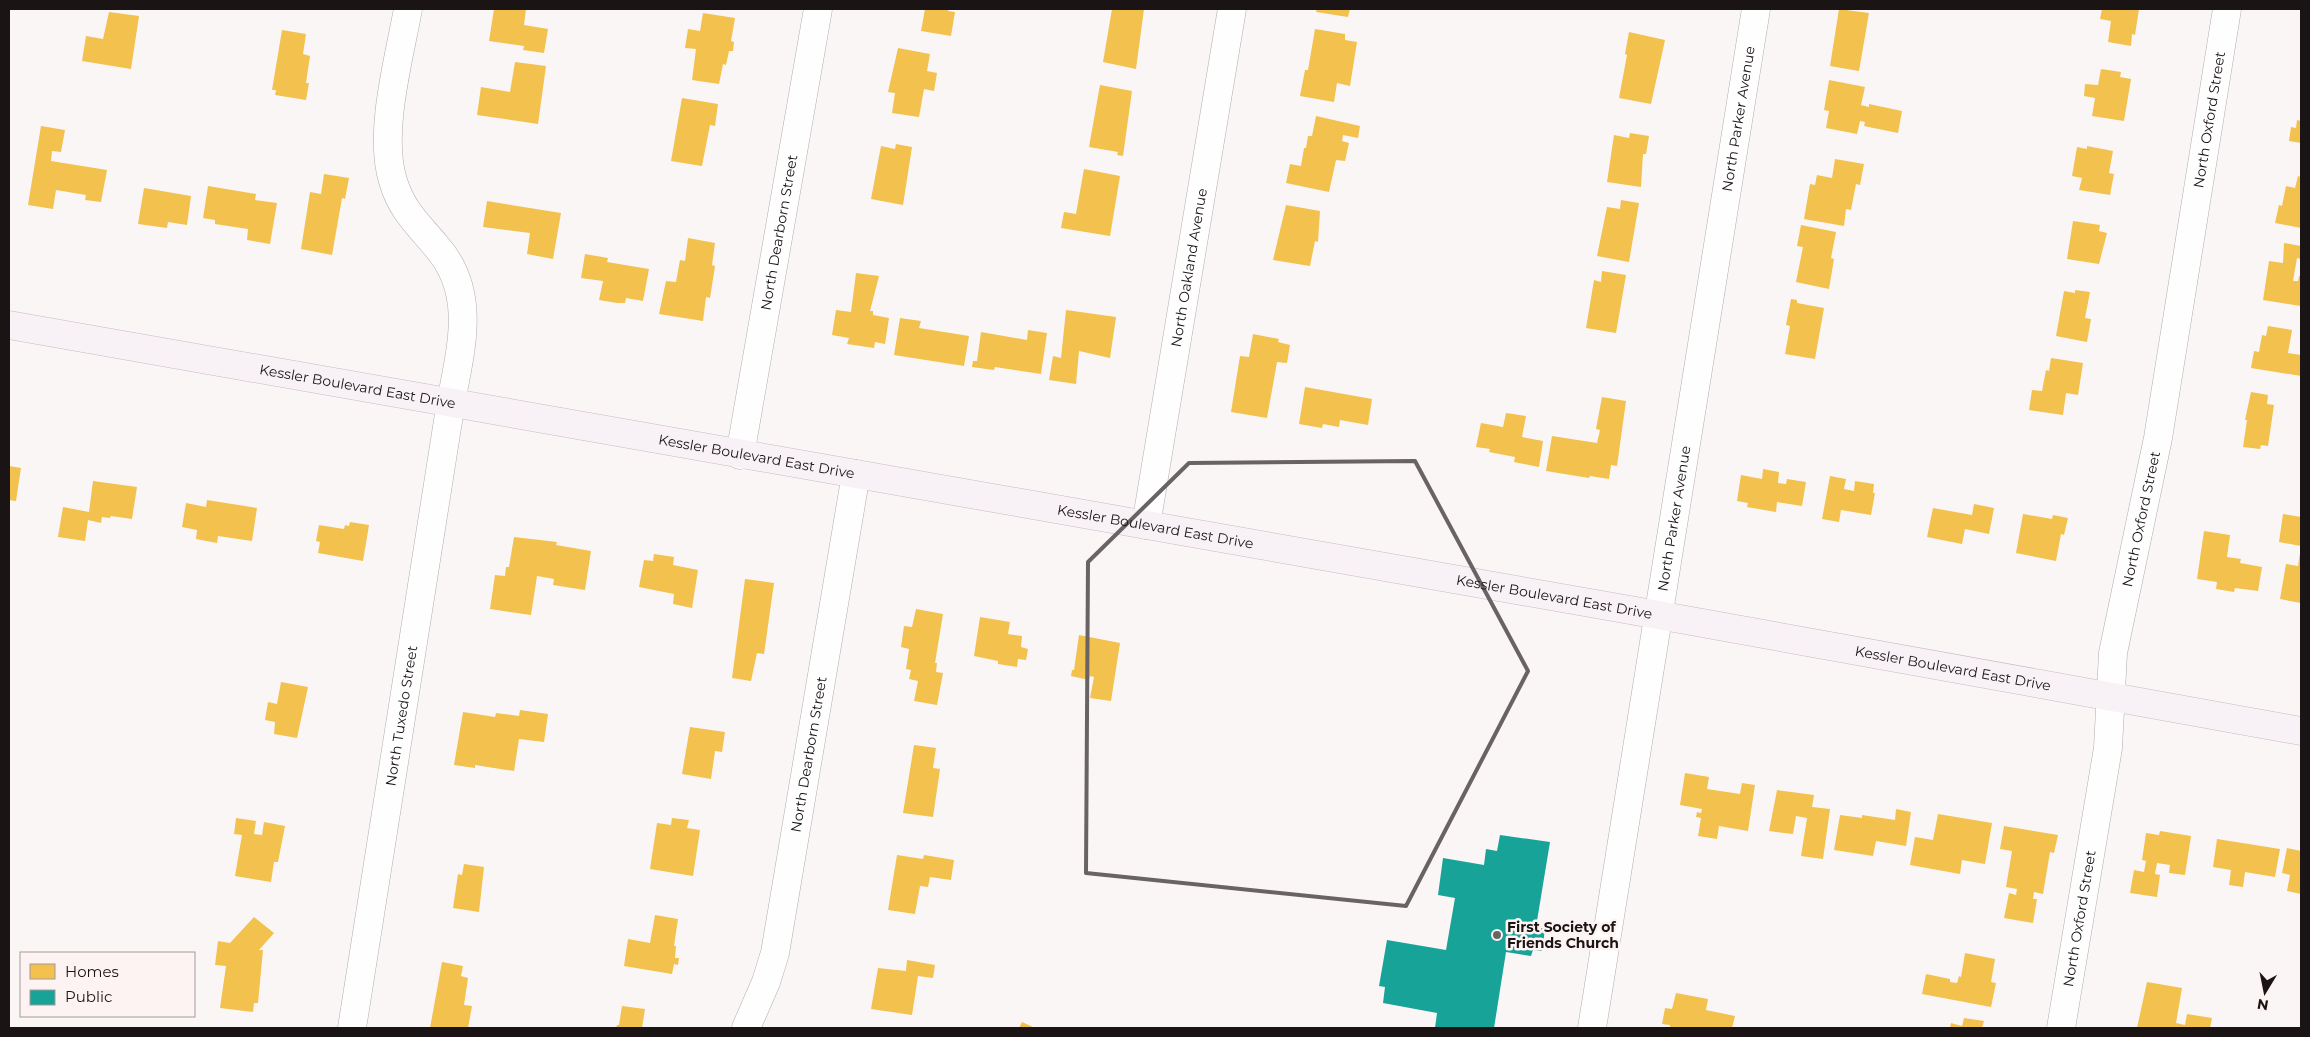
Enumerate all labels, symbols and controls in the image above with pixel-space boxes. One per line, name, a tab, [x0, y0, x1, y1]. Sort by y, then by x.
street label: North Parker Avenue	[1718, 45, 1759, 193]
street label: North Oxford Street	[2189, 50, 2229, 189]
street label: North Dearborn Street	[756, 153, 801, 312]
street label: North Oakland Avenue	[1167, 187, 1211, 348]
street label: Kessler Boulevard East Drive	[258, 360, 457, 412]
street label: Kessler Boulevard East Drive	[657, 430, 856, 483]
street label: North Parker Avenue	[1653, 444, 1695, 593]
street label: North Oxford Street	[2118, 449, 2164, 588]
street label: Kessler Boulevard East Drive	[1056, 500, 1255, 553]
street label: Kessler Boulevard East Drive	[1455, 571, 1654, 623]
street label: Kessler Boulevard East Drive	[1853, 642, 2052, 695]
street label: North Tuxedo Street	[381, 644, 421, 787]
street label: North Dearborn Street	[787, 675, 831, 834]
street label: North Oxford Street	[2059, 849, 2100, 988]
place label: First Society of Friends Church	[1507, 918, 1619, 952]
marker: First Society of Friends Church	[1491, 929, 1503, 941]
legend	[20, 952, 195, 1017]
text: Homes	[65, 962, 119, 981]
north arrow	[2240, 967, 2290, 1017]
text: Public	[65, 987, 113, 1006]
text: N	[2256, 995, 2270, 1015]

